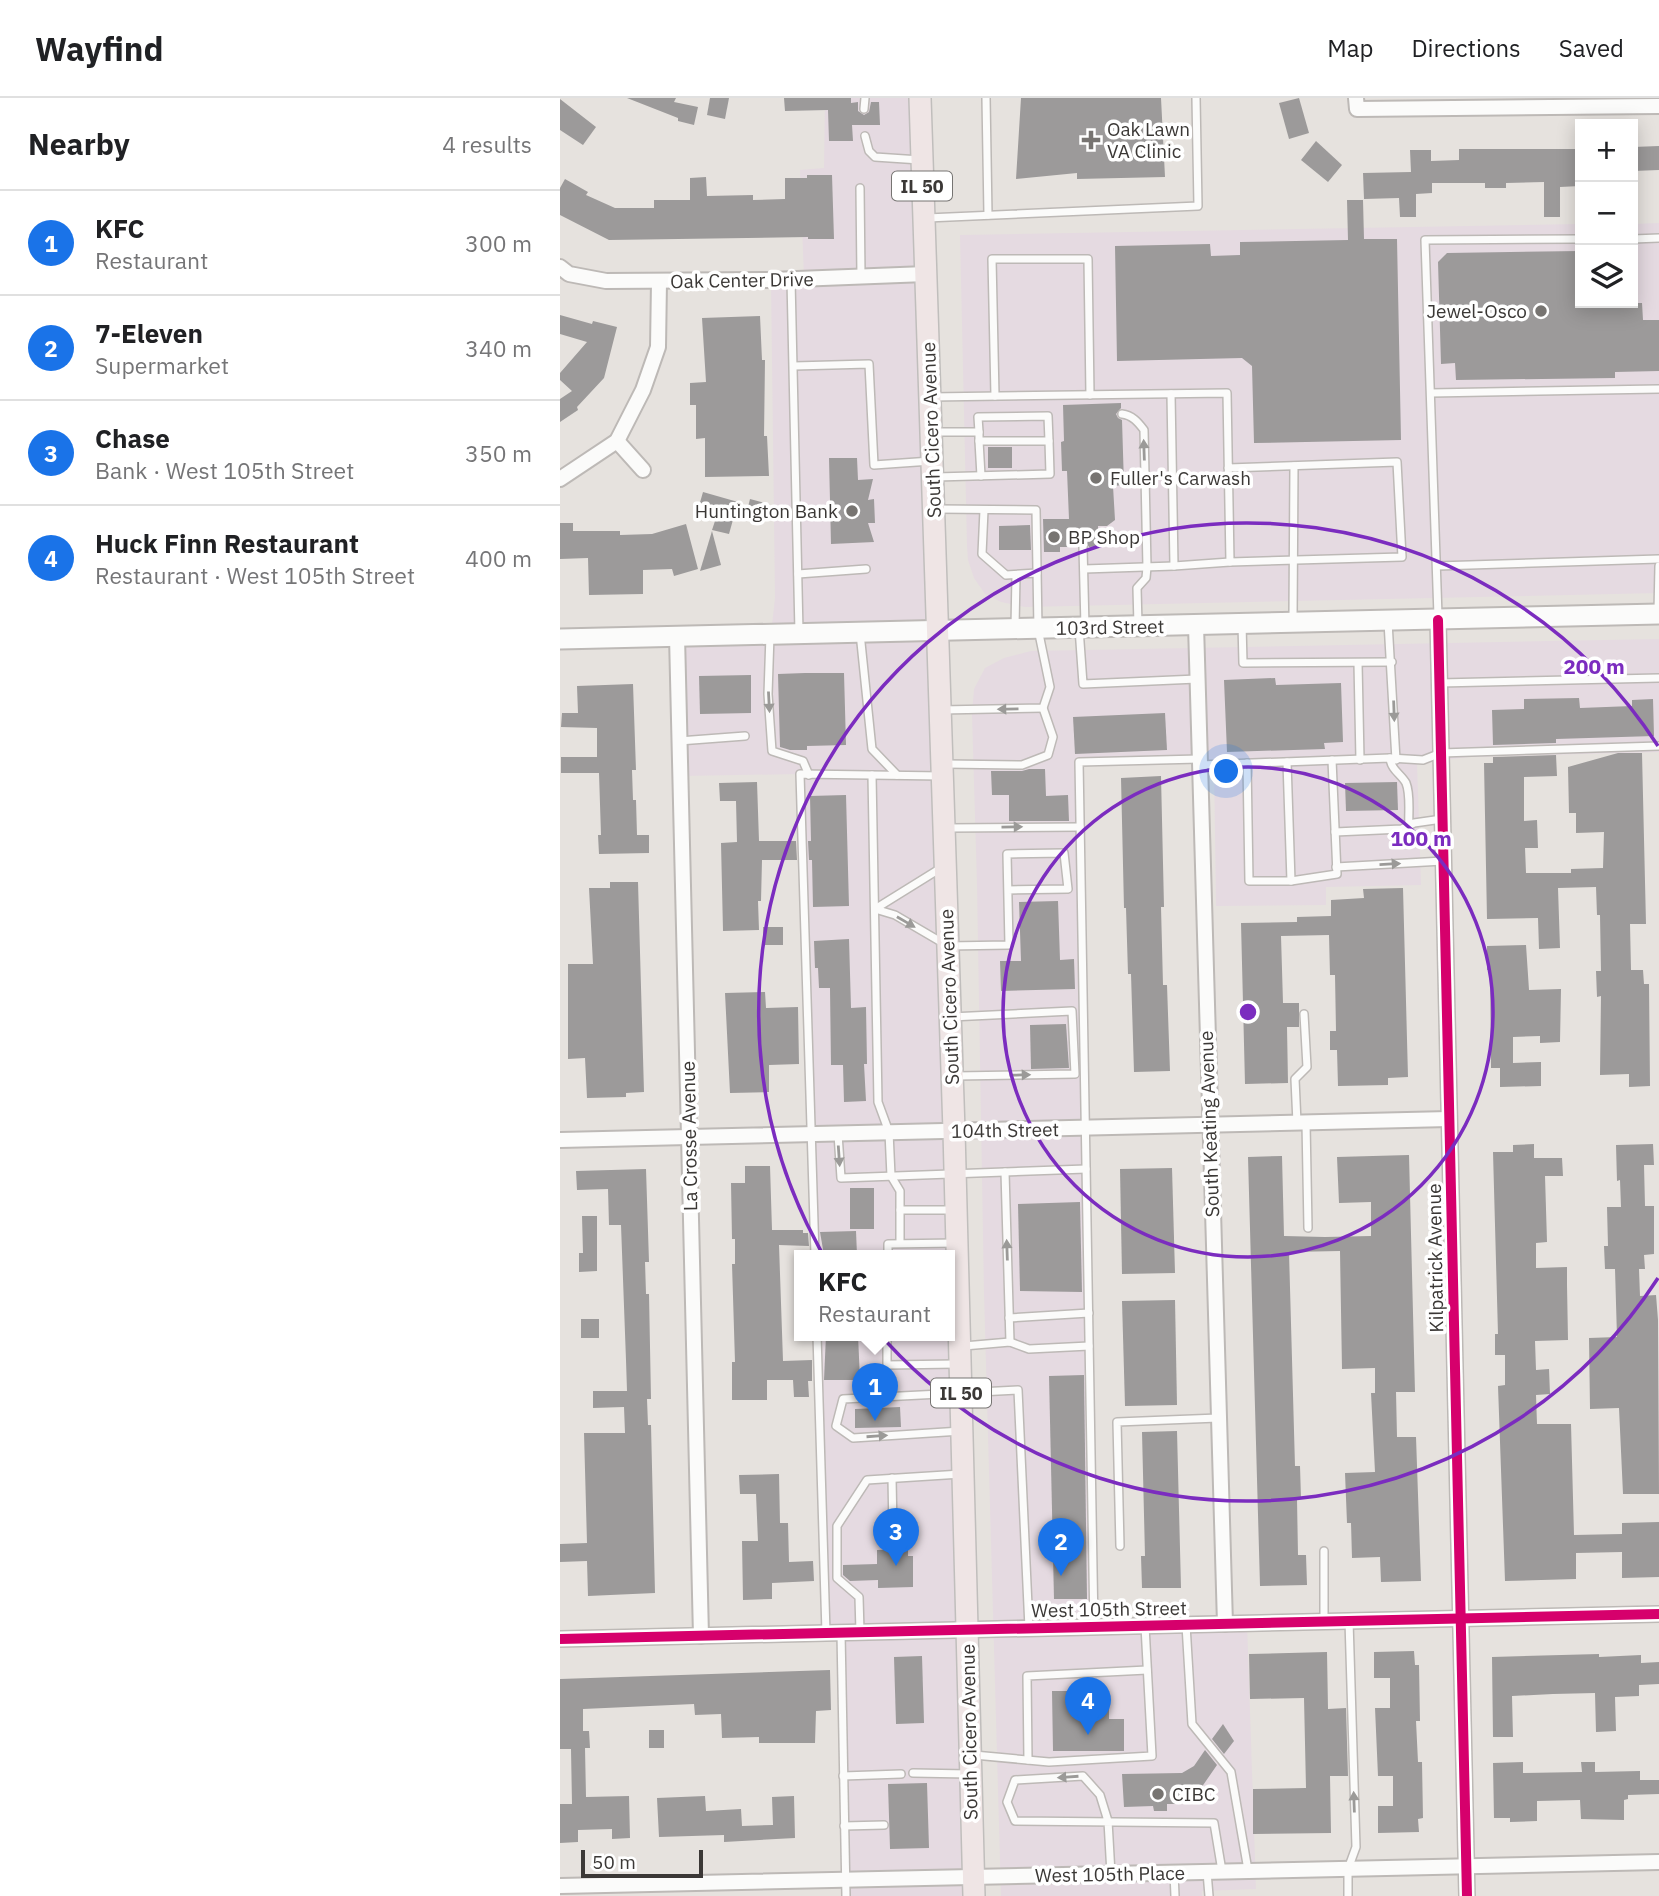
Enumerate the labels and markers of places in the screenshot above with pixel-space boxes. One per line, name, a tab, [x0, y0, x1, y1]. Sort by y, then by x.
place label: Oak Lawn VA Clinic	[1107, 117, 1190, 163]
marker: Oak Lawn VA Clinic	[1081, 130, 1101, 150]
place label: Jewel-Osco	[1426, 299, 1527, 323]
marker: Jewel-Osco	[1533, 303, 1549, 319]
place label: Fuller's Carwash	[1110, 466, 1251, 490]
marker: Fuller's Carwash	[1088, 470, 1104, 486]
place label: Huntington Bank	[695, 499, 838, 523]
marker: Huntington Bank	[844, 503, 860, 519]
place label: BP Shop	[1068, 525, 1140, 549]
marker: BP Shop	[1046, 529, 1062, 545]
centre of rings	[1236, 1000, 1260, 1024]
pin: 1	[852, 1363, 898, 1421]
pin: 3	[873, 1508, 919, 1566]
pin: 2	[1038, 1518, 1084, 1576]
pin: 4	[1065, 1677, 1111, 1735]
place label: CIBC	[1172, 1782, 1216, 1806]
marker: CIBC	[1150, 1786, 1166, 1802]

